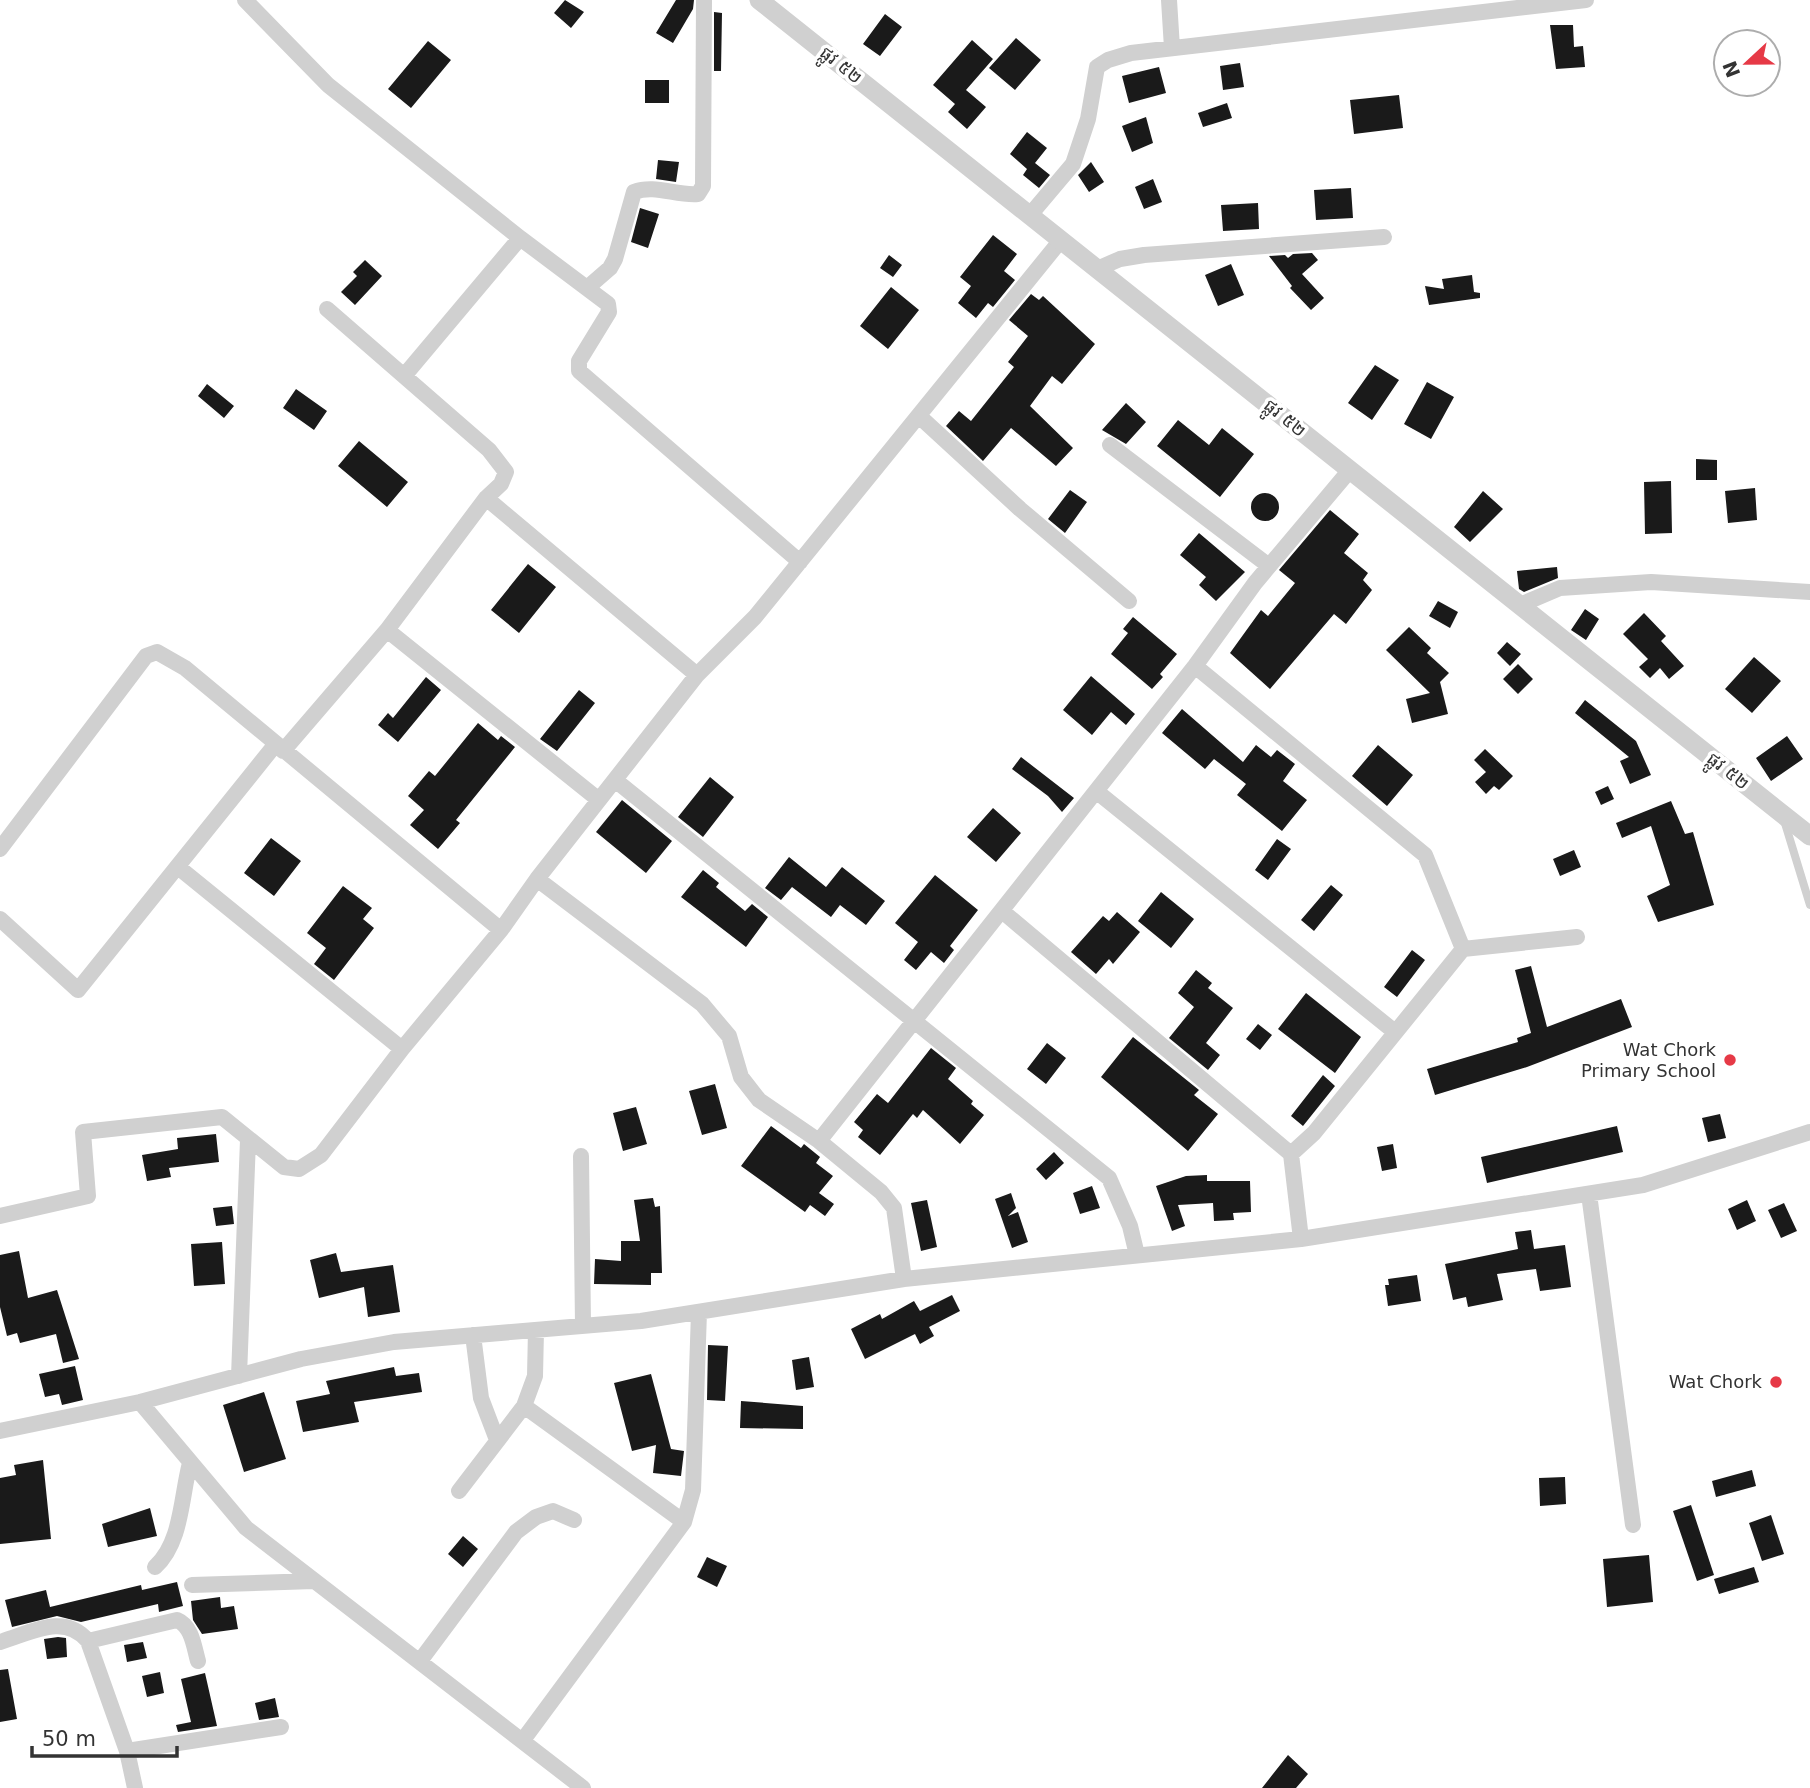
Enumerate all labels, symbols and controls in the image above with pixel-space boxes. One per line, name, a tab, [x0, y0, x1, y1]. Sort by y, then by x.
north arrow	[1712, 28, 1782, 98]
street label: ផ្លូវ ៥២	[812, 42, 867, 93]
text: N	[1718, 58, 1744, 81]
street label: ផ្លូវ ៥២	[1256, 394, 1311, 446]
street label: ផ្លូវ ៥២	[1699, 748, 1754, 799]
place label: Wat Chork Primary School	[1581, 1039, 1717, 1081]
marker: Wat Chork Primary School	[1722, 1052, 1738, 1068]
place label: Wat Chork	[1669, 1371, 1763, 1392]
marker: Wat Chork	[1768, 1374, 1784, 1390]
scale bar	[32, 1714, 177, 1758]
text: 50 m	[42, 1727, 96, 1751]

